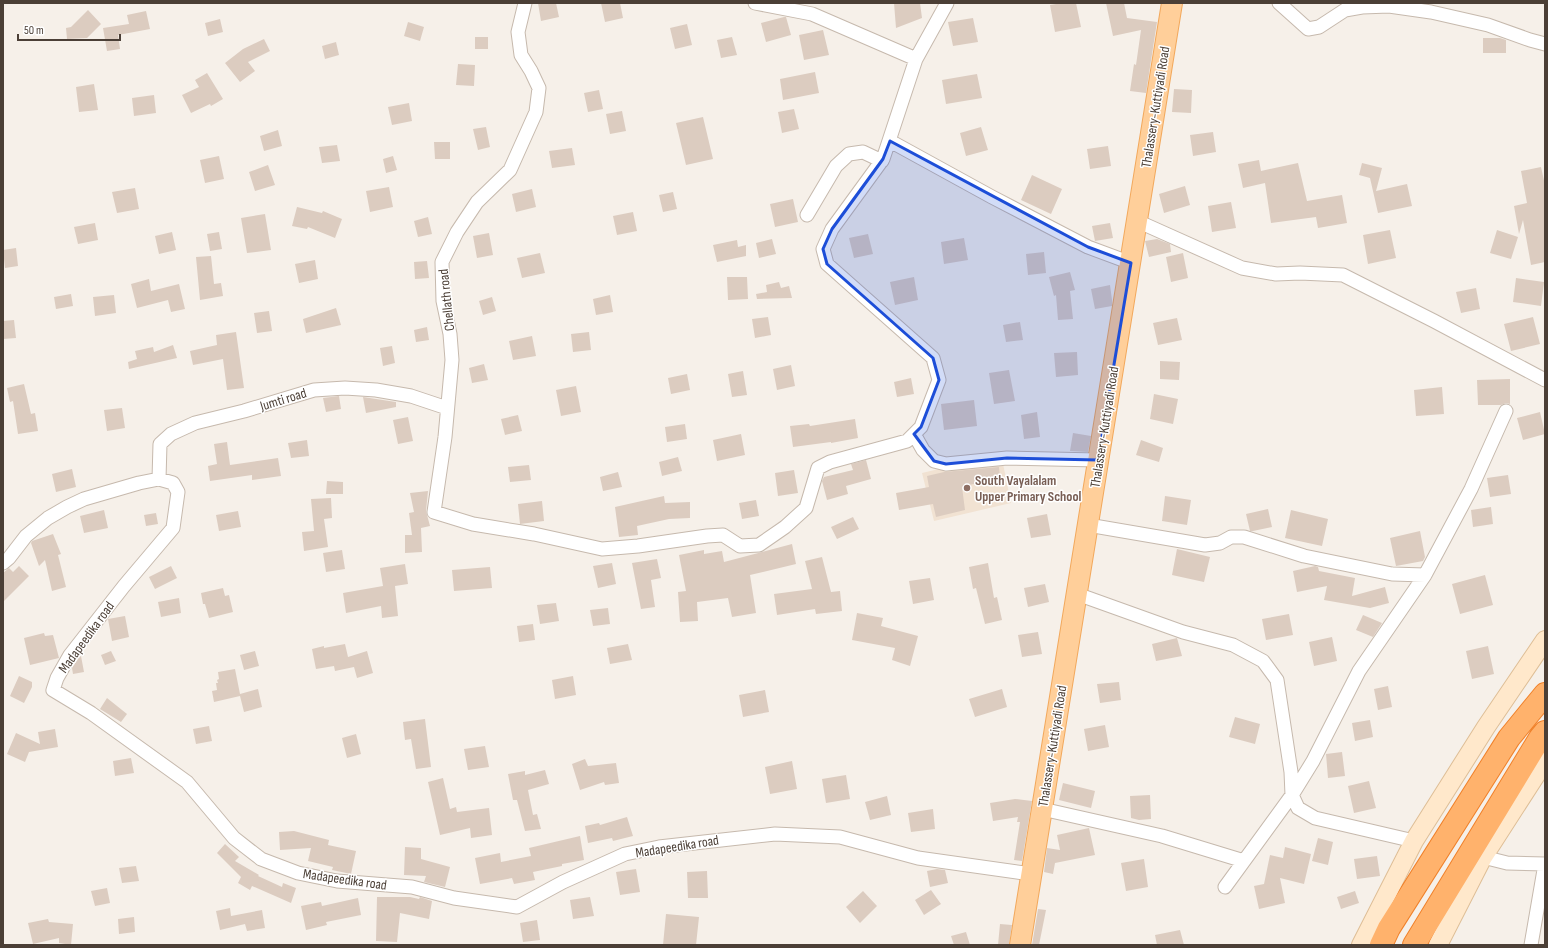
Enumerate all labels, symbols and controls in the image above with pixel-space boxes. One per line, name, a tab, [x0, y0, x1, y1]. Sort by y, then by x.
scale bar	[18, 16, 120, 42]
text: 50 m	[24, 23, 44, 38]
street label: Thalassery-Kuttiyadi Road	[1138, 45, 1174, 169]
street label: Chellath road	[435, 268, 458, 332]
street label: Thalassery-Kuttiyadi Road	[1087, 365, 1123, 489]
street label: Jumti road	[257, 384, 309, 415]
place label: South Vayalalam Upper Primary School	[975, 472, 1081, 505]
marker: South Vayalalam Upper Primary School	[962, 483, 972, 493]
street label: Madapeedika road	[55, 598, 118, 676]
street label: Thalassery-Kuttiyadi Road	[1035, 684, 1071, 808]
street label: Madapeedika road	[634, 831, 720, 861]
street label: Madapeedika road	[302, 865, 388, 894]

